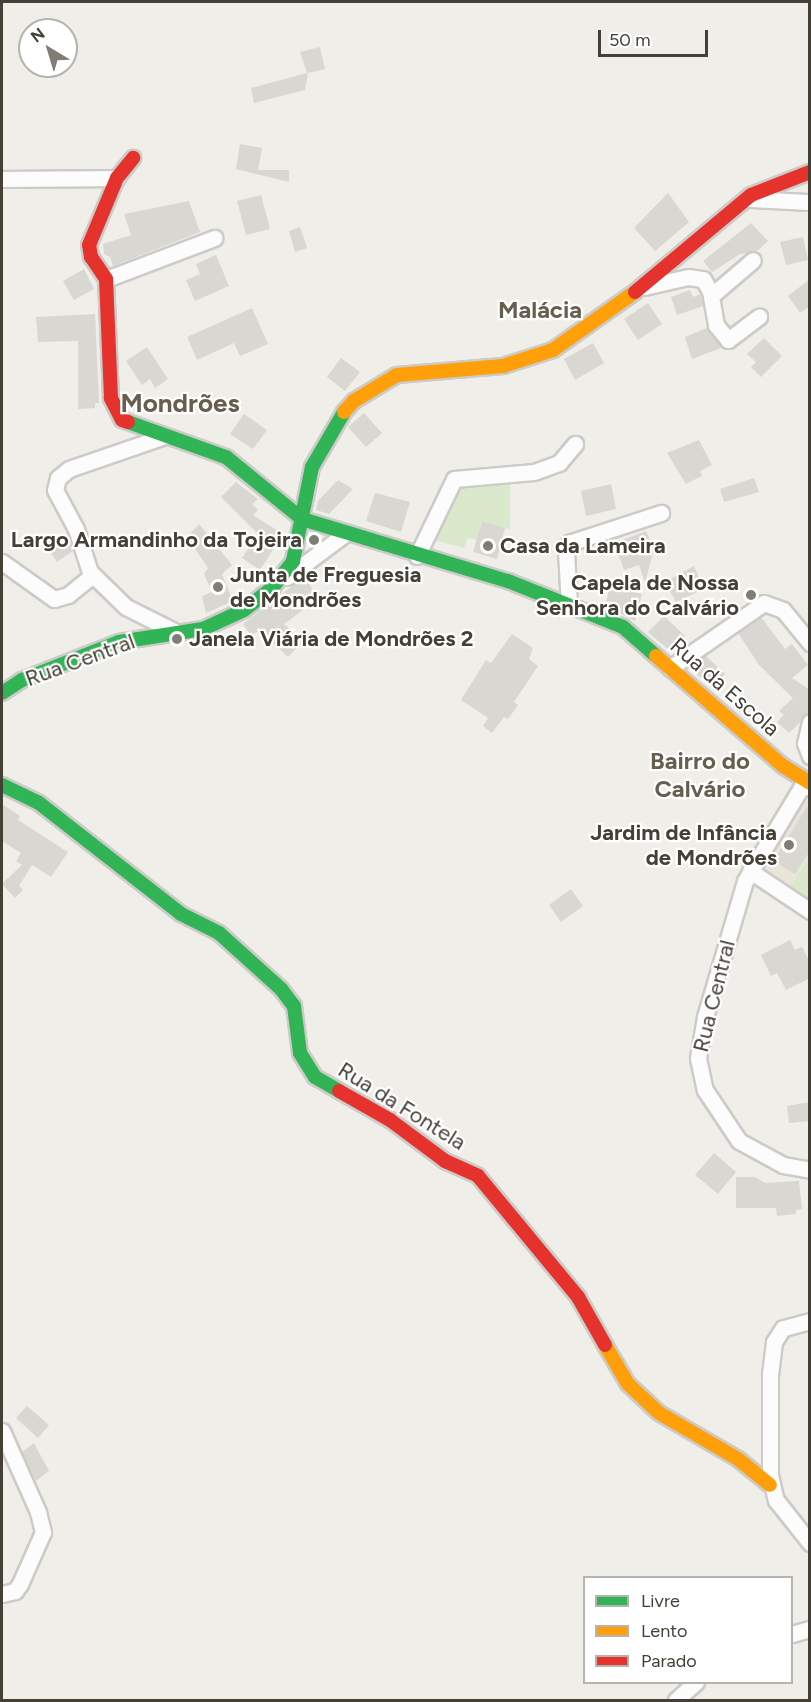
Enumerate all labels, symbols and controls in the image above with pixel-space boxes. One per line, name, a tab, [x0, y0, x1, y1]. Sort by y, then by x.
north arrow	[18, 18, 78, 78]
scale bar	[601, 18, 710, 56]
text: N	[27, 24, 49, 46]
text: 50 m	[609, 29, 651, 51]
district label: Malácia	[498, 296, 582, 324]
district label: Mondrões	[120, 388, 240, 420]
place label: Largo Armandinho da Tojeira	[11, 527, 302, 553]
marker: Largo Armandinho da Tojeira	[307, 533, 321, 547]
place label: Casa da Lameira	[500, 533, 666, 559]
marker: Casa da Lameira	[481, 539, 495, 553]
place label: Junta de Freguesia de Mondrões	[230, 561, 421, 612]
place label: Capela de Nossa Senhora do Calvário	[536, 569, 739, 620]
marker: Junta de Freguesia de Mondrões	[211, 580, 225, 594]
marker: Capela de Nossa Senhora do Calvário	[744, 588, 758, 602]
place label: Janela Viária de Mondrões 2	[189, 626, 474, 652]
street label: Rua Central	[22, 628, 138, 692]
marker: Janela Viária de Mondrões 2	[170, 632, 184, 646]
street label: Rua da Escola	[665, 632, 785, 742]
district label: Bairro do Calvário	[650, 747, 750, 803]
place label: Jardim de Infância de Mondrões	[590, 819, 777, 870]
marker: Jardim de Infância de Mondrões	[782, 838, 796, 852]
street label: Rua Central	[687, 937, 741, 1055]
street label: Rua da Fontela	[333, 1056, 471, 1156]
legend	[583, 1576, 793, 1684]
text: Livre	[641, 1590, 680, 1612]
text: Lento	[641, 1620, 687, 1642]
text: Parado	[641, 1650, 697, 1672]

